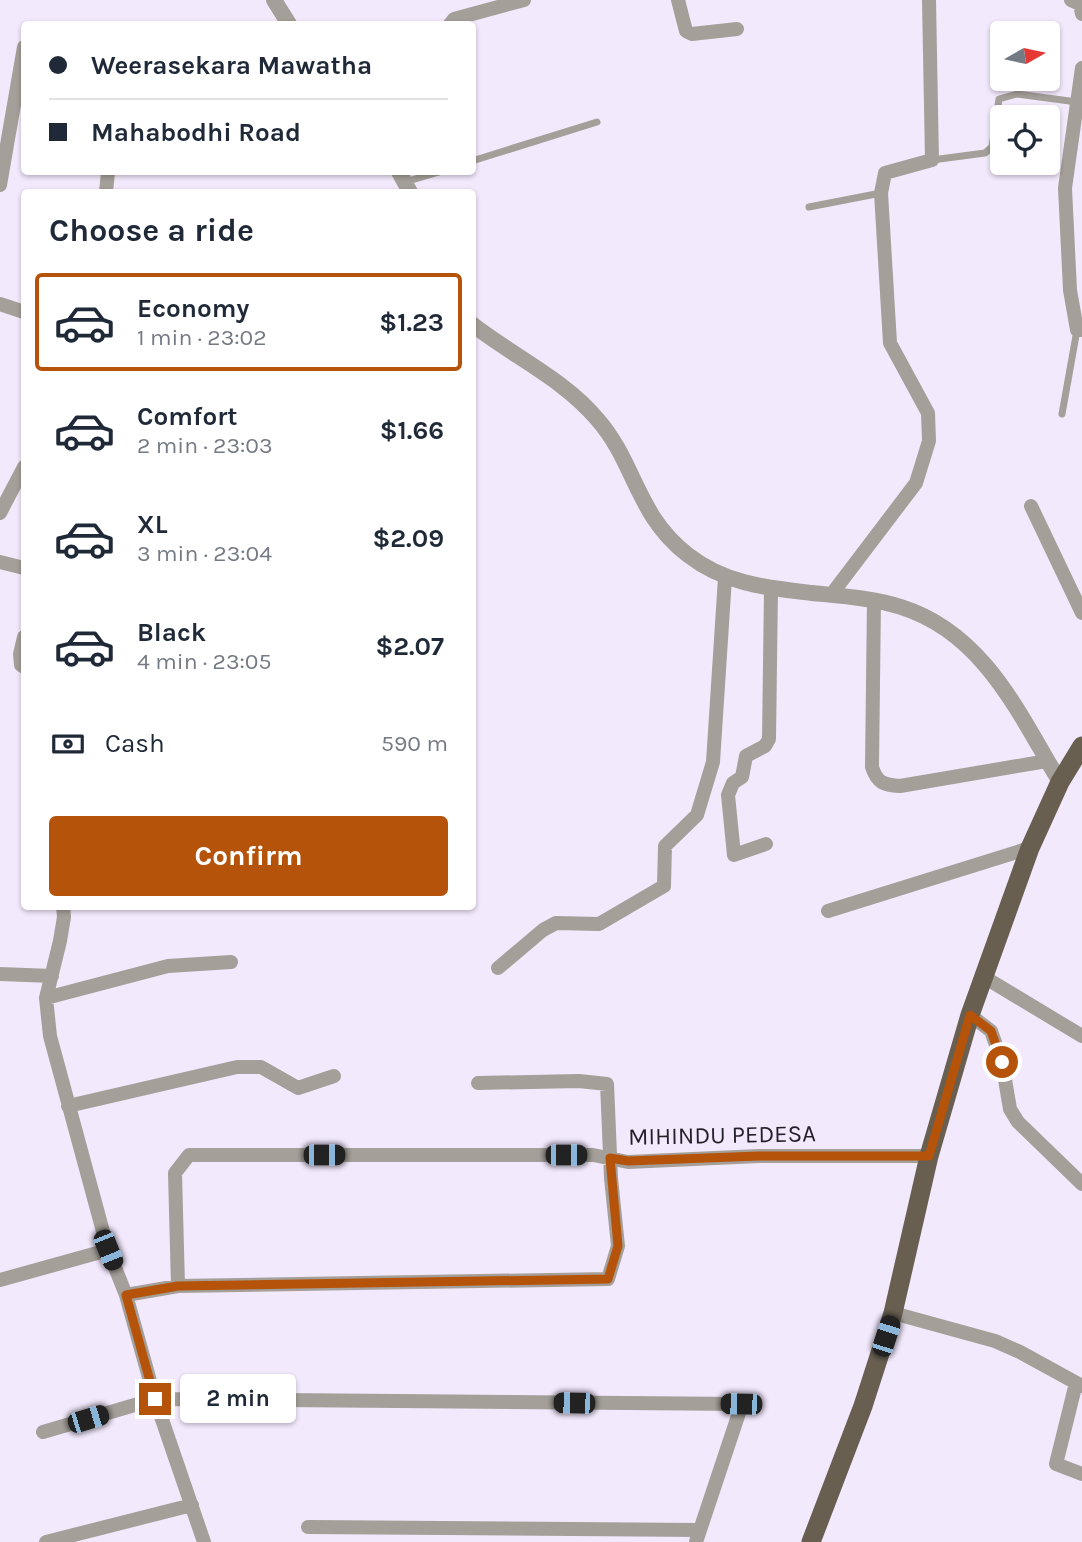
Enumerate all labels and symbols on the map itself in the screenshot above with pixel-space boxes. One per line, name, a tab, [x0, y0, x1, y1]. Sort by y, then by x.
north arrow	[990, 21, 1060, 91]
route start	[986, 1046, 1018, 1078]
street label: MIHINDU PEDESA	[628, 1119, 816, 1151]
car	[304, 1145, 346, 1166]
car	[546, 1145, 588, 1166]
car	[91, 1227, 126, 1273]
car	[870, 1313, 903, 1359]
callout: 2 min	[180, 1374, 295, 1424]
route end	[139, 1383, 171, 1415]
car	[553, 1392, 596, 1414]
car	[720, 1393, 763, 1415]
car	[65, 1403, 112, 1435]

